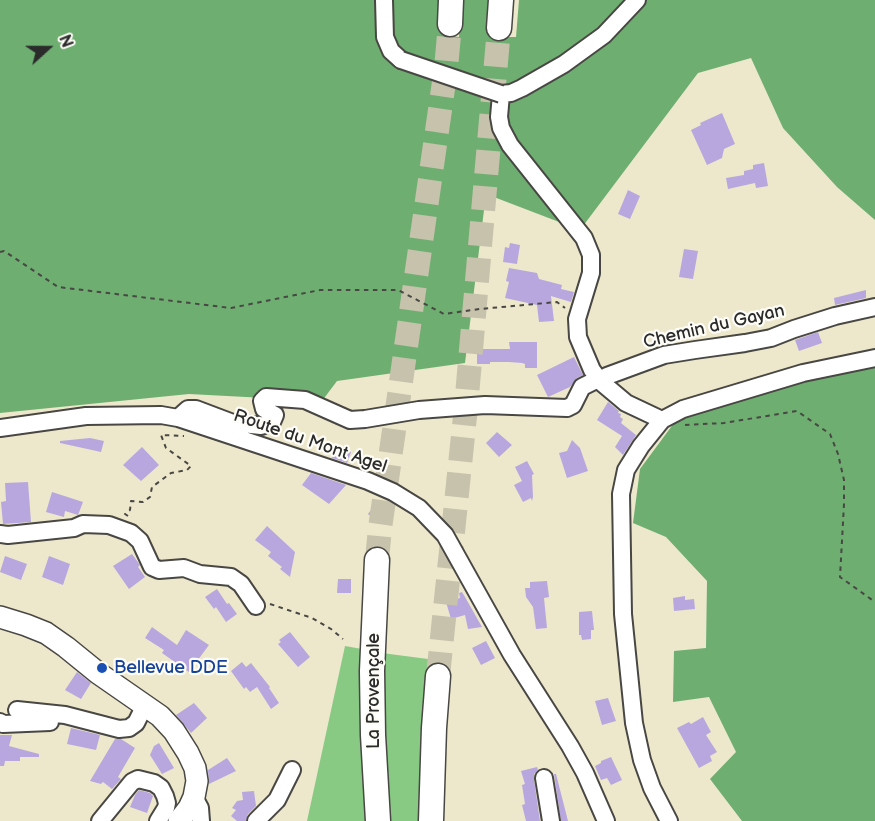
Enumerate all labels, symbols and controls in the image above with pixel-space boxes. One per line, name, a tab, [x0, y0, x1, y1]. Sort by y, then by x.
north arrow	[18, 18, 78, 78]
text: N	[54, 32, 76, 50]
street label: Chemin du Gayan	[641, 300, 787, 354]
street label: Route du Mont Agel	[231, 406, 389, 478]
street label: La Provençale	[363, 633, 385, 749]
place label: Bellevue DDE	[114, 657, 228, 679]
marker: Bellevue DDE	[95, 661, 109, 675]

